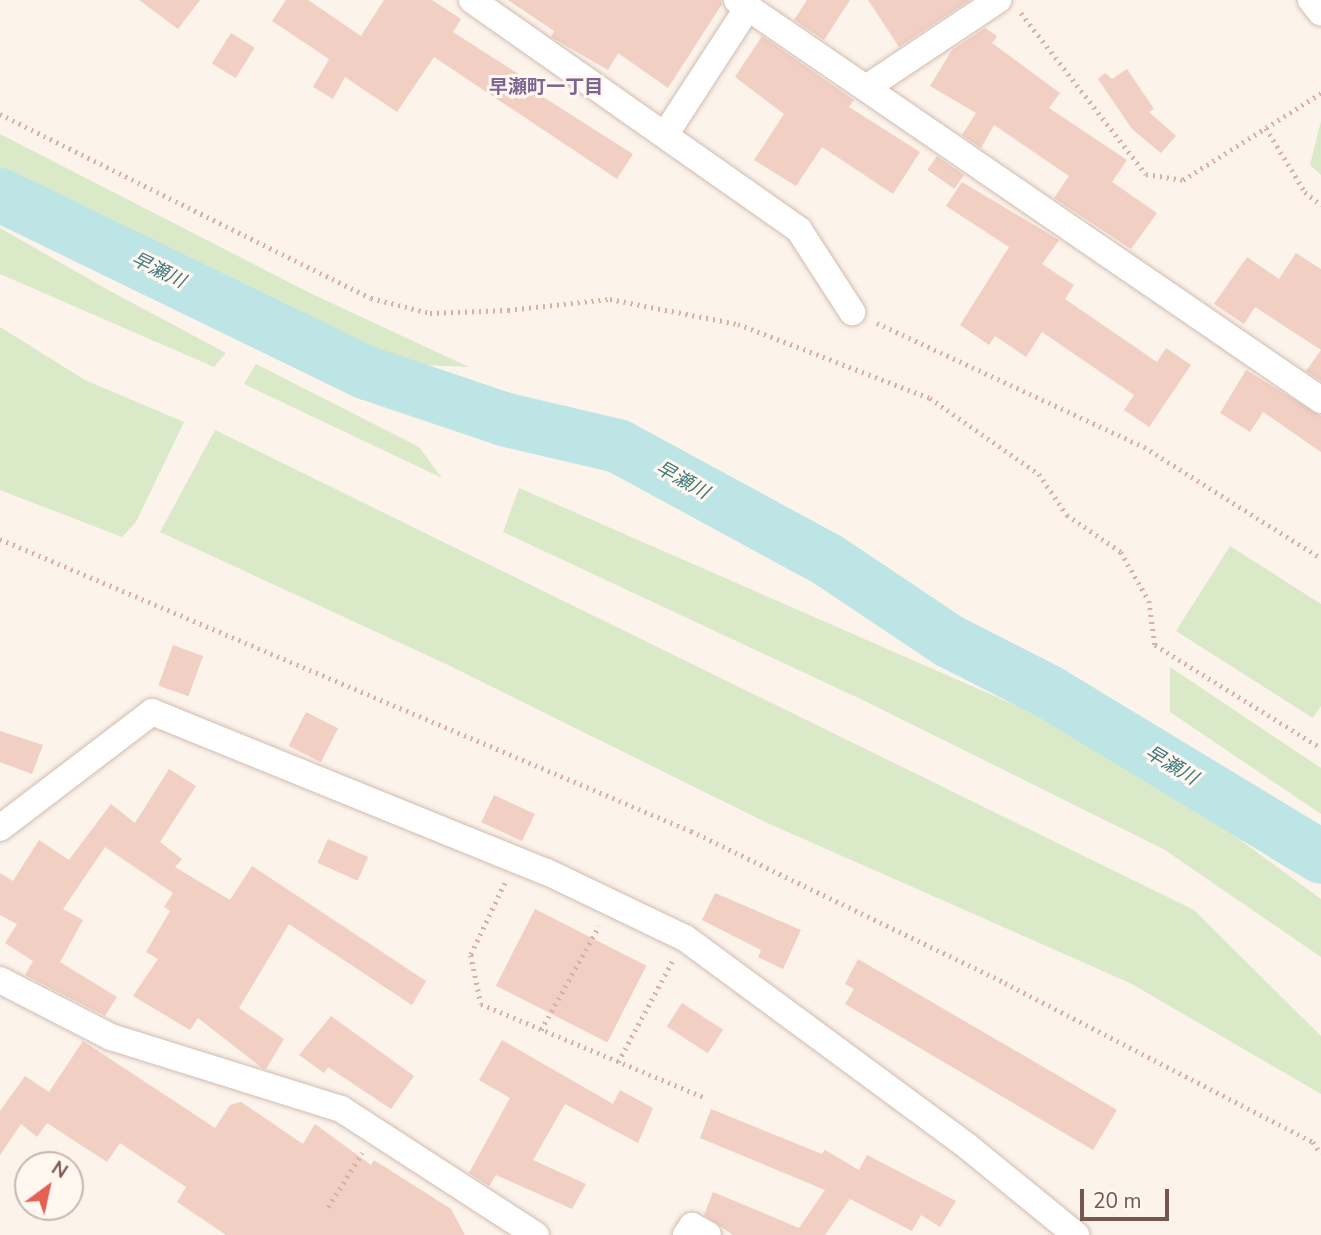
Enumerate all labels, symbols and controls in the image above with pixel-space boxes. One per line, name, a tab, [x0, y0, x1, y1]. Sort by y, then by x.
district label: 早瀬町一丁目	[489, 77, 603, 99]
water label: 早瀬川	[127, 248, 189, 294]
water label: 早瀬川	[652, 457, 712, 505]
water label: 早瀬川	[1141, 742, 1201, 790]
north arrow	[14, 1151, 84, 1221]
text: N	[46, 1155, 72, 1185]
scale bar	[1083, 1176, 1172, 1220]
text: 20 m	[1093, 1187, 1142, 1215]

